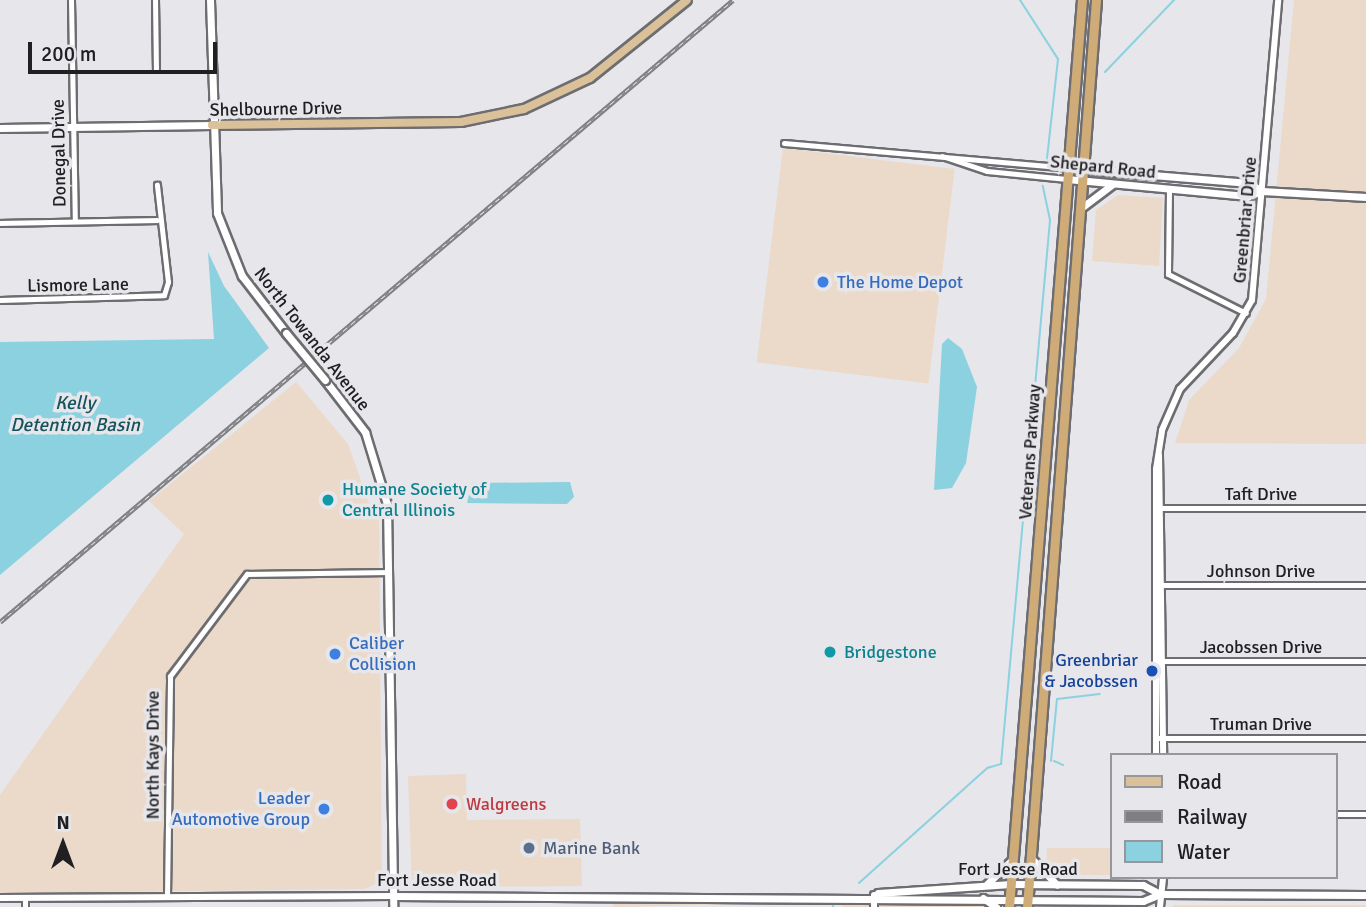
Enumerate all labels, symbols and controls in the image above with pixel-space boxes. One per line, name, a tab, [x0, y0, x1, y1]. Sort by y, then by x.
scale bar	[32, 28, 220, 72]
text: 200 m	[41, 41, 96, 67]
street label: Shelbourne Drive	[210, 97, 342, 121]
street label: Donegal Drive	[47, 99, 71, 207]
street label: Shepard Road	[1049, 151, 1157, 183]
street label: Greenbriar Drive	[1229, 156, 1261, 284]
street label: North Towanda Avenue	[249, 263, 375, 415]
place label: The Home Depot	[837, 271, 963, 293]
street label: Lismore Lane	[27, 273, 129, 297]
marker: The Home Depot	[815, 274, 831, 290]
street label: Veterans Parkway	[1014, 384, 1046, 520]
water label: Kelly Detention Basin	[10, 393, 140, 437]
place label: Humane Society of Central Illinois	[342, 479, 486, 522]
street label: Taft Drive	[1225, 483, 1297, 505]
marker: Humane Society of Central Illinois	[320, 492, 336, 508]
street label: Johnson Drive	[1207, 560, 1315, 582]
place label: Caliber Collision	[349, 633, 416, 676]
street label: Jacobssen Drive	[1200, 636, 1322, 658]
place label: Bridgestone	[844, 641, 937, 663]
marker: Bridgestone	[822, 644, 838, 660]
marker: Caliber Collision	[327, 646, 343, 662]
place label: Greenbriar & Jacobssen	[1044, 650, 1138, 692]
marker: Greenbriar & Jacobssen	[1144, 663, 1160, 679]
street label: North Kays Drive	[142, 691, 164, 819]
street label: Truman Drive	[1210, 713, 1312, 735]
legend	[1110, 753, 1338, 879]
text: Road	[1177, 769, 1222, 795]
place label: Leader Automotive Group	[172, 788, 310, 830]
place label: Walgreens	[466, 793, 546, 815]
marker: Walgreens	[444, 796, 460, 812]
marker: Leader Automotive Group	[316, 801, 332, 817]
text: Railway	[1177, 804, 1247, 830]
north arrow	[28, 809, 98, 879]
text: N	[56, 811, 70, 835]
place label: Marine Bank	[543, 837, 640, 859]
text: Water	[1177, 839, 1230, 865]
marker: Marine Bank	[521, 840, 537, 856]
street label: Fort Jesse Road	[958, 858, 1078, 880]
street label: Fort Jesse Road	[377, 869, 497, 891]

